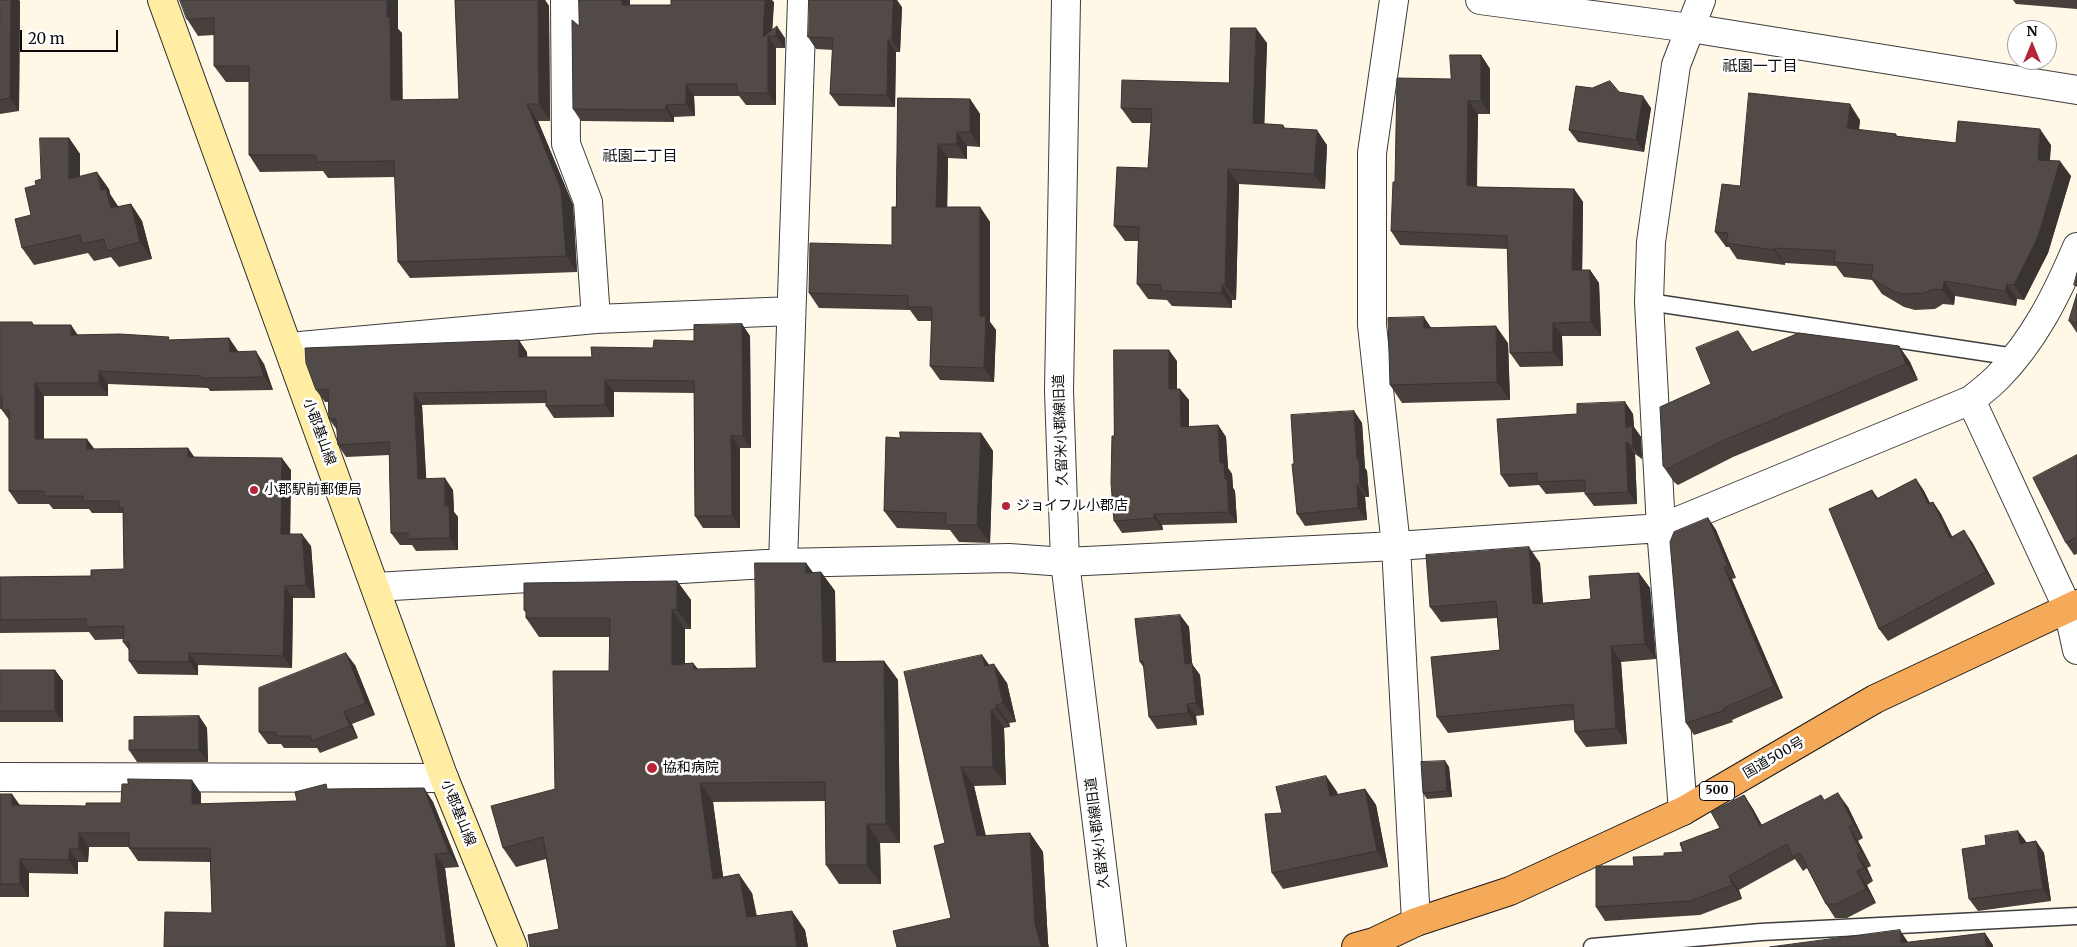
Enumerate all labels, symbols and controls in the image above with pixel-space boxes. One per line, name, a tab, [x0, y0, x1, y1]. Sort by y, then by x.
scale bar	[22, 20, 120, 52]
north arrow	[2007, 20, 2057, 70]
text: N	[2026, 22, 2038, 40]
text: 20 m	[28, 29, 65, 48]
district label: 祇園一丁目	[1723, 58, 1797, 76]
district label: 祇園二丁目	[603, 148, 677, 166]
street label: 久留米小郡線旧道	[1051, 374, 1071, 486]
street label: 小郡基山線	[299, 396, 339, 468]
place label: 小郡駅前郵便局	[264, 482, 362, 498]
marker: 小郡駅前郵便局	[248, 484, 260, 496]
place label: ジョイフル小郡店	[1016, 498, 1128, 514]
marker: ジョイフル小郡店	[1000, 500, 1012, 512]
street label: 国道500号	[1740, 734, 1808, 782]
place label: 協和病院	[663, 760, 719, 776]
marker: 協和病院	[645, 761, 659, 775]
street label: 久留米小郡線旧道	[1083, 776, 1113, 890]
street label: 小郡基山線	[437, 777, 479, 849]
road number: 500	[1700, 781, 1734, 800]

